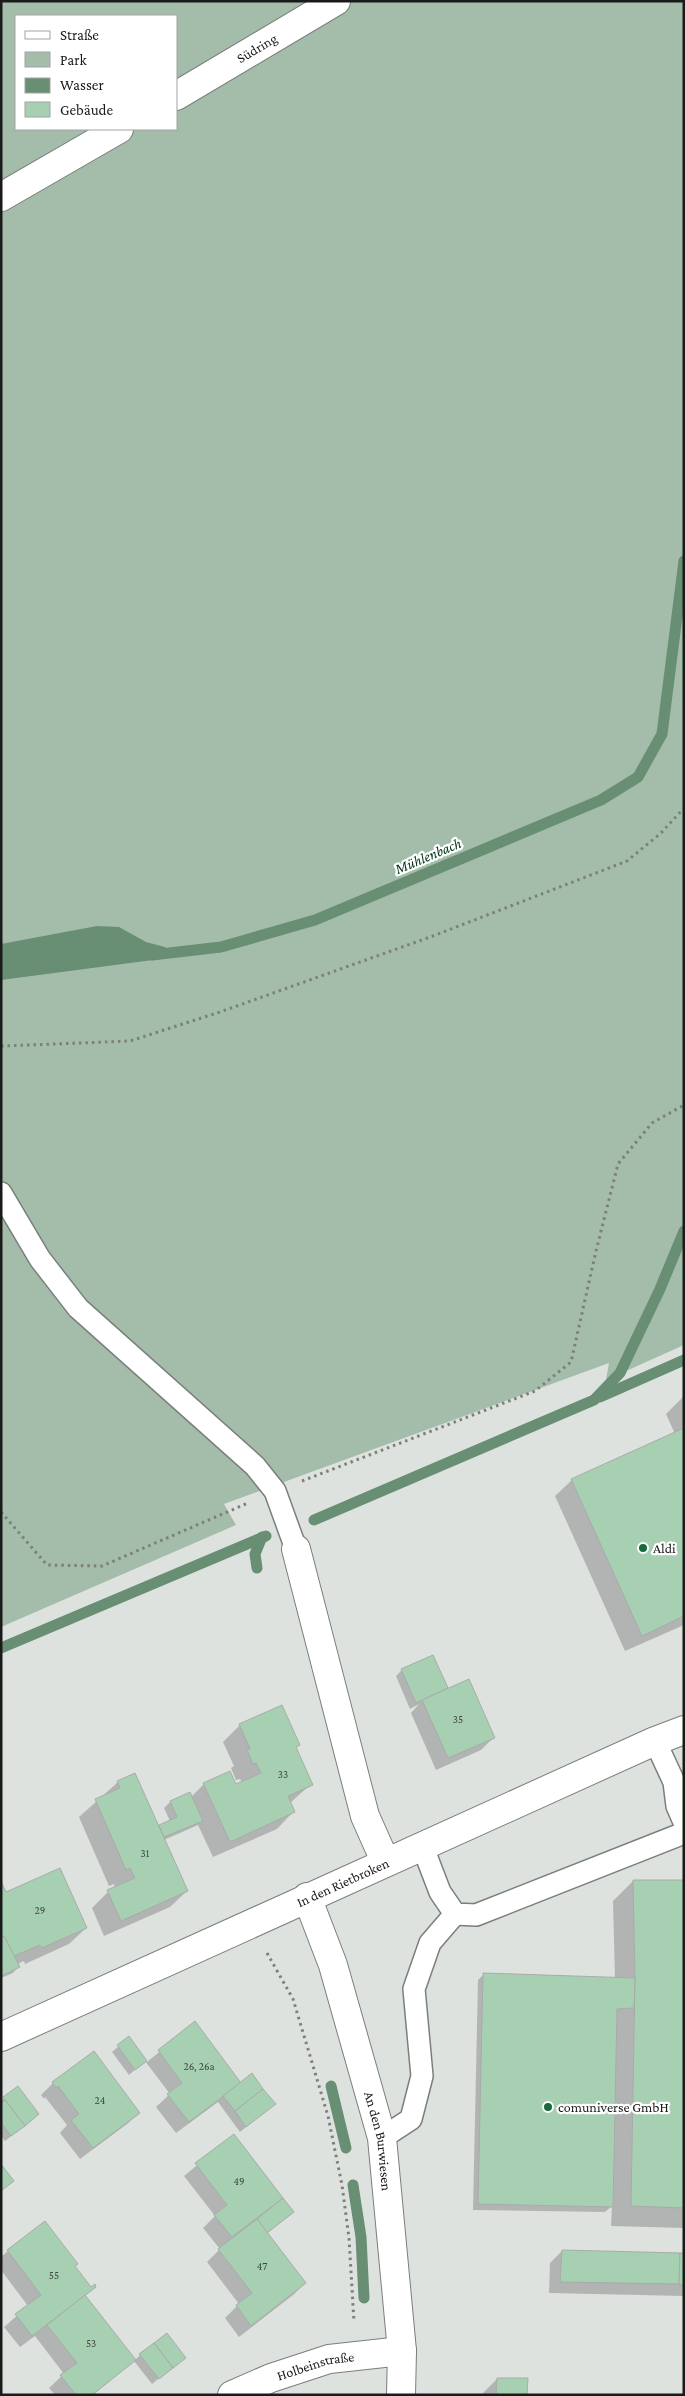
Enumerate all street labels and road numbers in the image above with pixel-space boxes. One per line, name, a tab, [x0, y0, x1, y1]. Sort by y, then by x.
street label: Südring	[234, 30, 280, 66]
street label: In den Rietbroken	[294, 1854, 392, 1910]
street label: An den Burwiesen	[361, 2089, 395, 2192]
street label: Holbeinstraße	[275, 2348, 355, 2384]

